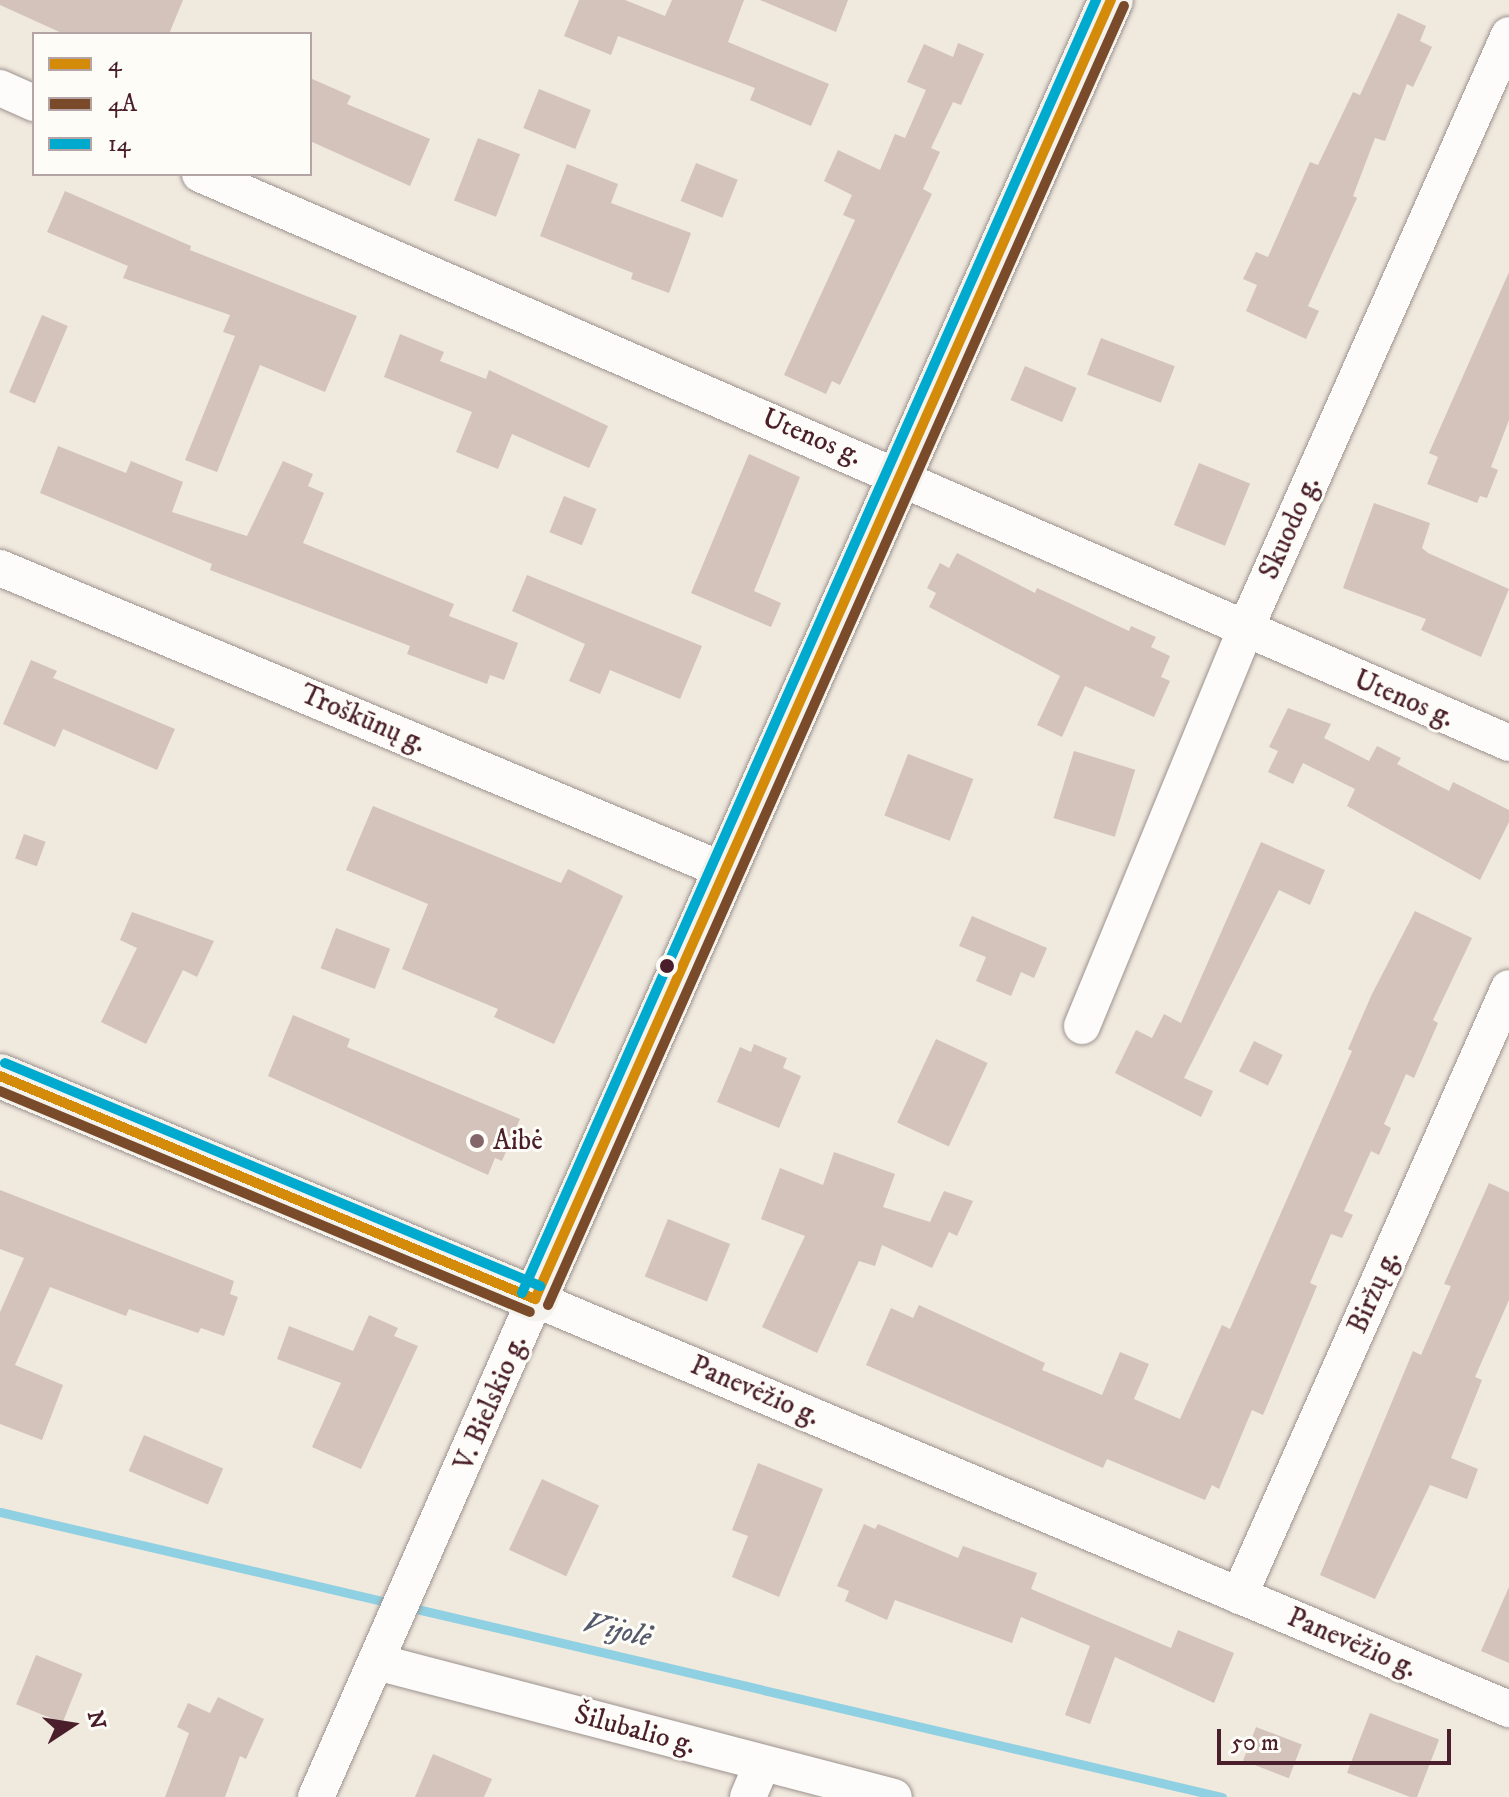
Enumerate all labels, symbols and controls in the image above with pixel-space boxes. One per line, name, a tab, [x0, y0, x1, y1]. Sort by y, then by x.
legend	[32, 32, 312, 176]
text: 4	[108, 49, 122, 79]
text: 4A	[108, 89, 137, 119]
text: 14	[108, 129, 131, 159]
street label: Utenos g.	[757, 401, 867, 473]
street label: Skuodo g.	[1252, 471, 1328, 585]
street label: Utenos g.	[1349, 663, 1459, 735]
street label: Troškūnų g.	[295, 678, 431, 760]
unlabelled marker	[659, 958, 675, 974]
place label: Aibė	[493, 1124, 543, 1158]
marker: Aibė	[468, 1132, 486, 1150]
street label: Biržų g.	[1341, 1245, 1407, 1339]
street label: V. Bielskio g.	[447, 1330, 535, 1476]
street label: Panevėžio g.	[685, 1349, 825, 1433]
street label: Panevėžio g.	[1282, 1601, 1422, 1685]
water label: Vijolė	[579, 1606, 655, 1656]
north arrow	[32, 1685, 112, 1765]
street label: Šilubalio g.	[571, 1698, 699, 1762]
text: N	[81, 1708, 111, 1732]
scale bar	[1221, 1713, 1455, 1763]
text: 50 m	[1231, 1728, 1279, 1758]

